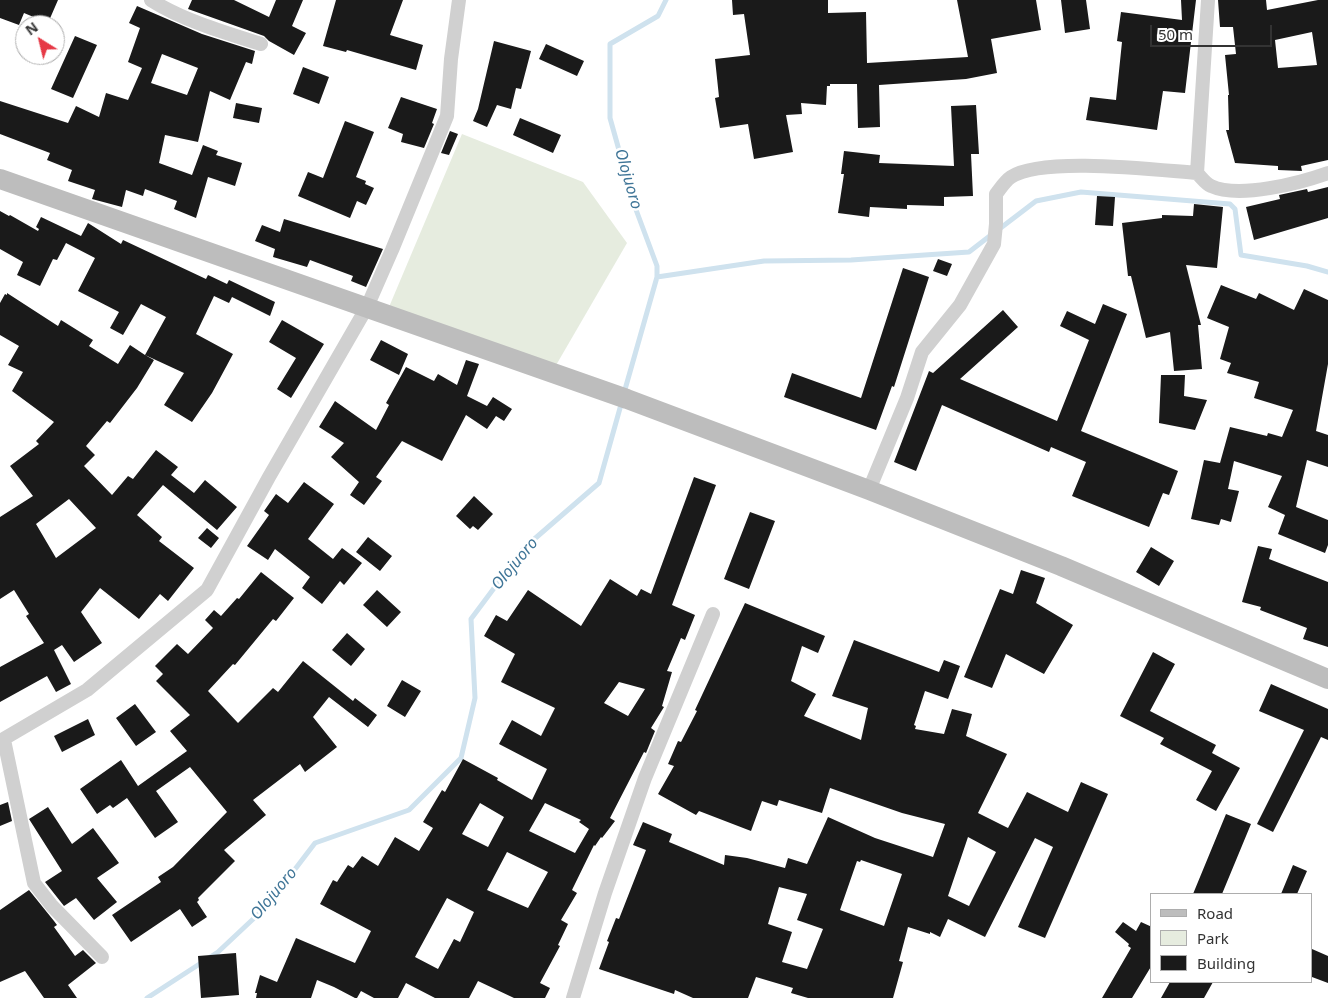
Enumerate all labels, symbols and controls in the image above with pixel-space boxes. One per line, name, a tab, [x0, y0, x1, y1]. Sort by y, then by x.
north arrow	[15, 15, 65, 65]
scale bar	[1153, 15, 1276, 47]
text: N	[21, 17, 42, 39]
text: 50 m	[1158, 24, 1193, 44]
water label: Olojuoro	[610, 146, 646, 212]
water label: Olojuoro	[488, 534, 542, 594]
water label: Olojuoro	[247, 864, 301, 924]
legend	[1150, 893, 1313, 983]
text: Road	[1197, 903, 1233, 923]
text: Park	[1197, 928, 1229, 948]
text: Building	[1197, 953, 1255, 973]

